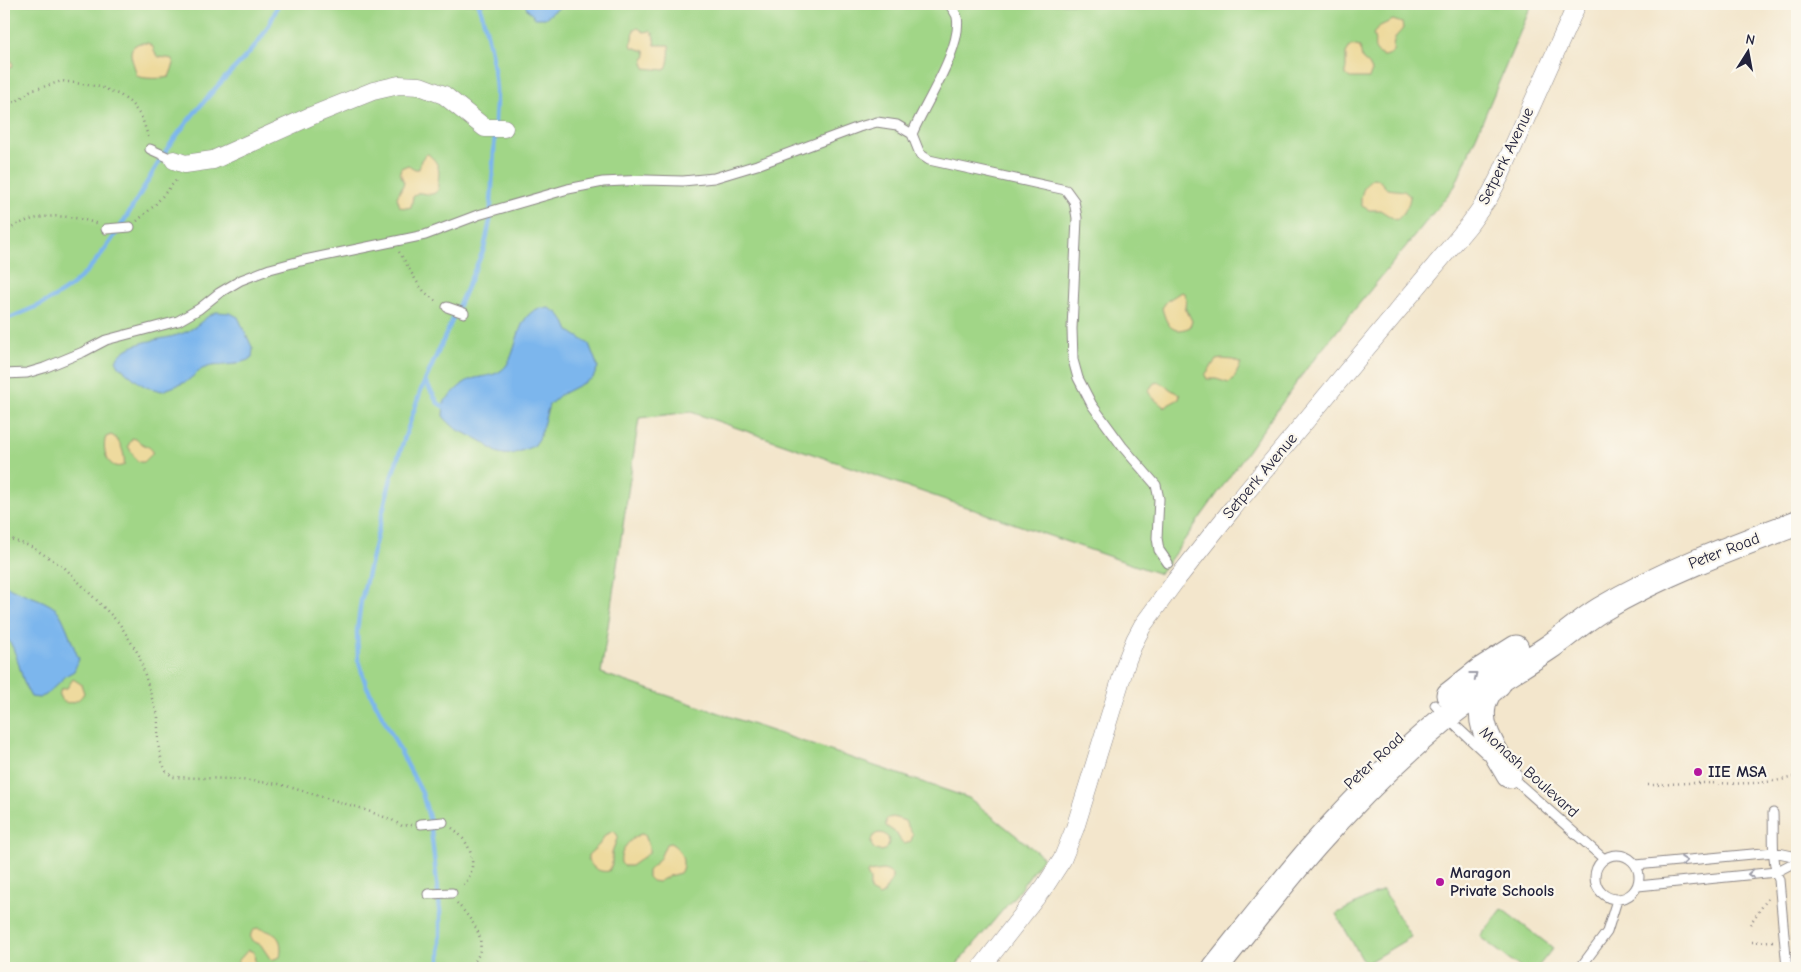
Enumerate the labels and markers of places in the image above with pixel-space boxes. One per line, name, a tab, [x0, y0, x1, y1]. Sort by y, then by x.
place label: IIE MSA	[1708, 763, 1767, 781]
marker: IIE MSA	[1692, 766, 1704, 778]
place label: Maragon Private Schools	[1450, 864, 1554, 900]
marker: Maragon Private Schools	[1434, 876, 1446, 888]

